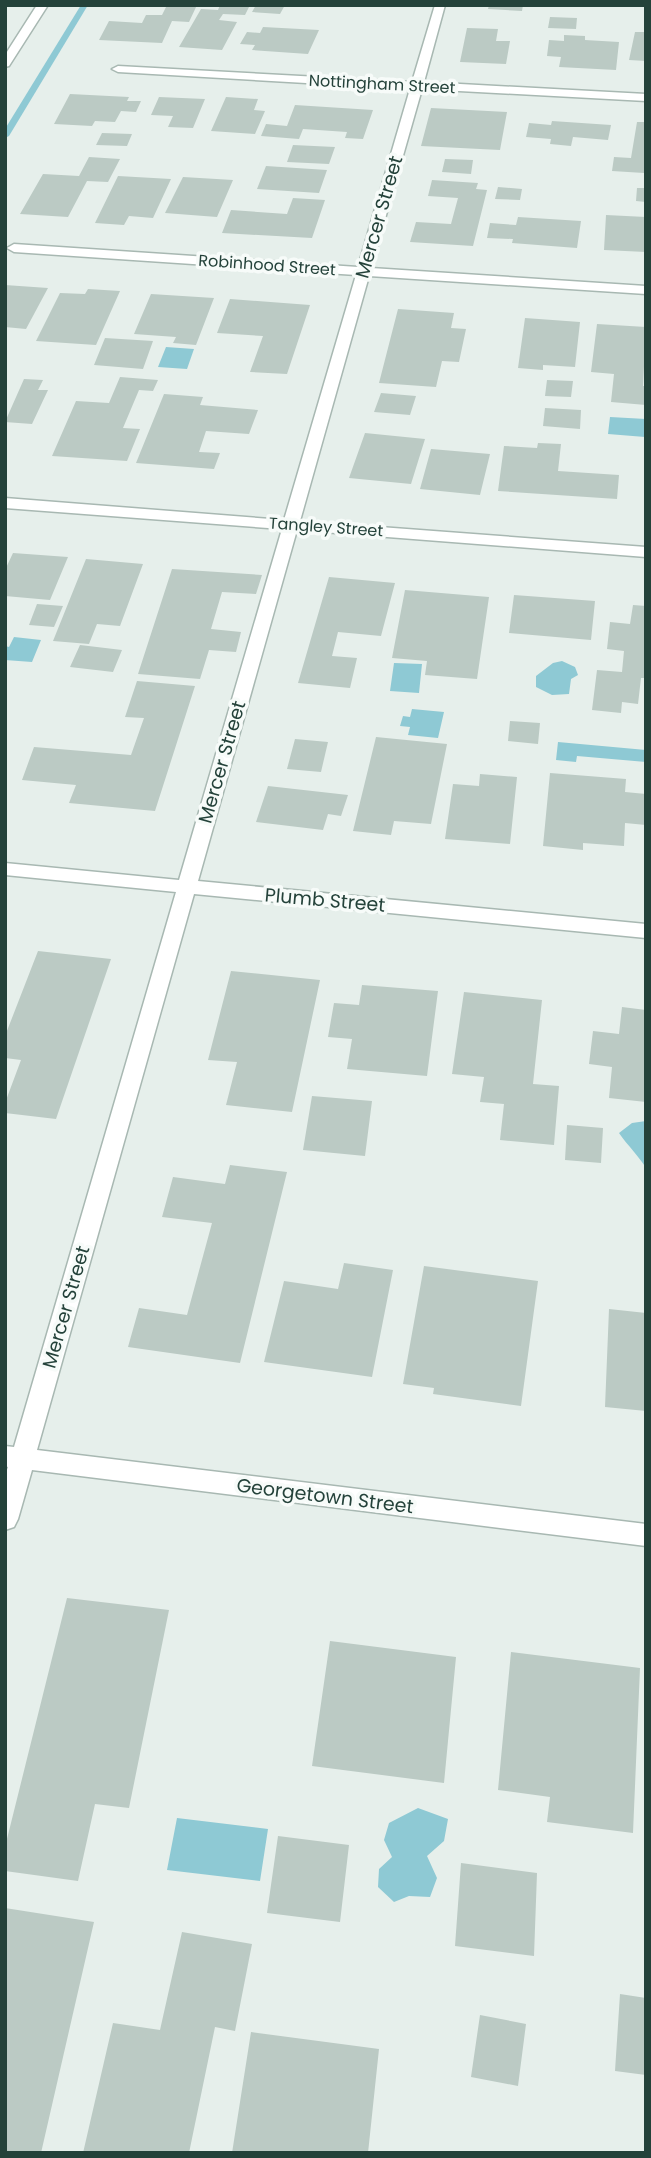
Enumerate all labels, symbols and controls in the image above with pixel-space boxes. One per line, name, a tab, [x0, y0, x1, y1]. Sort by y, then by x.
street label: Nottingham Street	[308, 69, 456, 99]
street label: Mercer Street	[349, 152, 409, 281]
street label: Robinhood Street	[198, 249, 337, 281]
street label: Tangley Street	[268, 512, 384, 542]
street label: Mercer Street	[192, 697, 252, 826]
street label: Plumb Street	[264, 881, 387, 919]
street label: Mercer Street	[36, 1242, 96, 1371]
street label: Georgetown Street	[235, 1472, 415, 1520]

